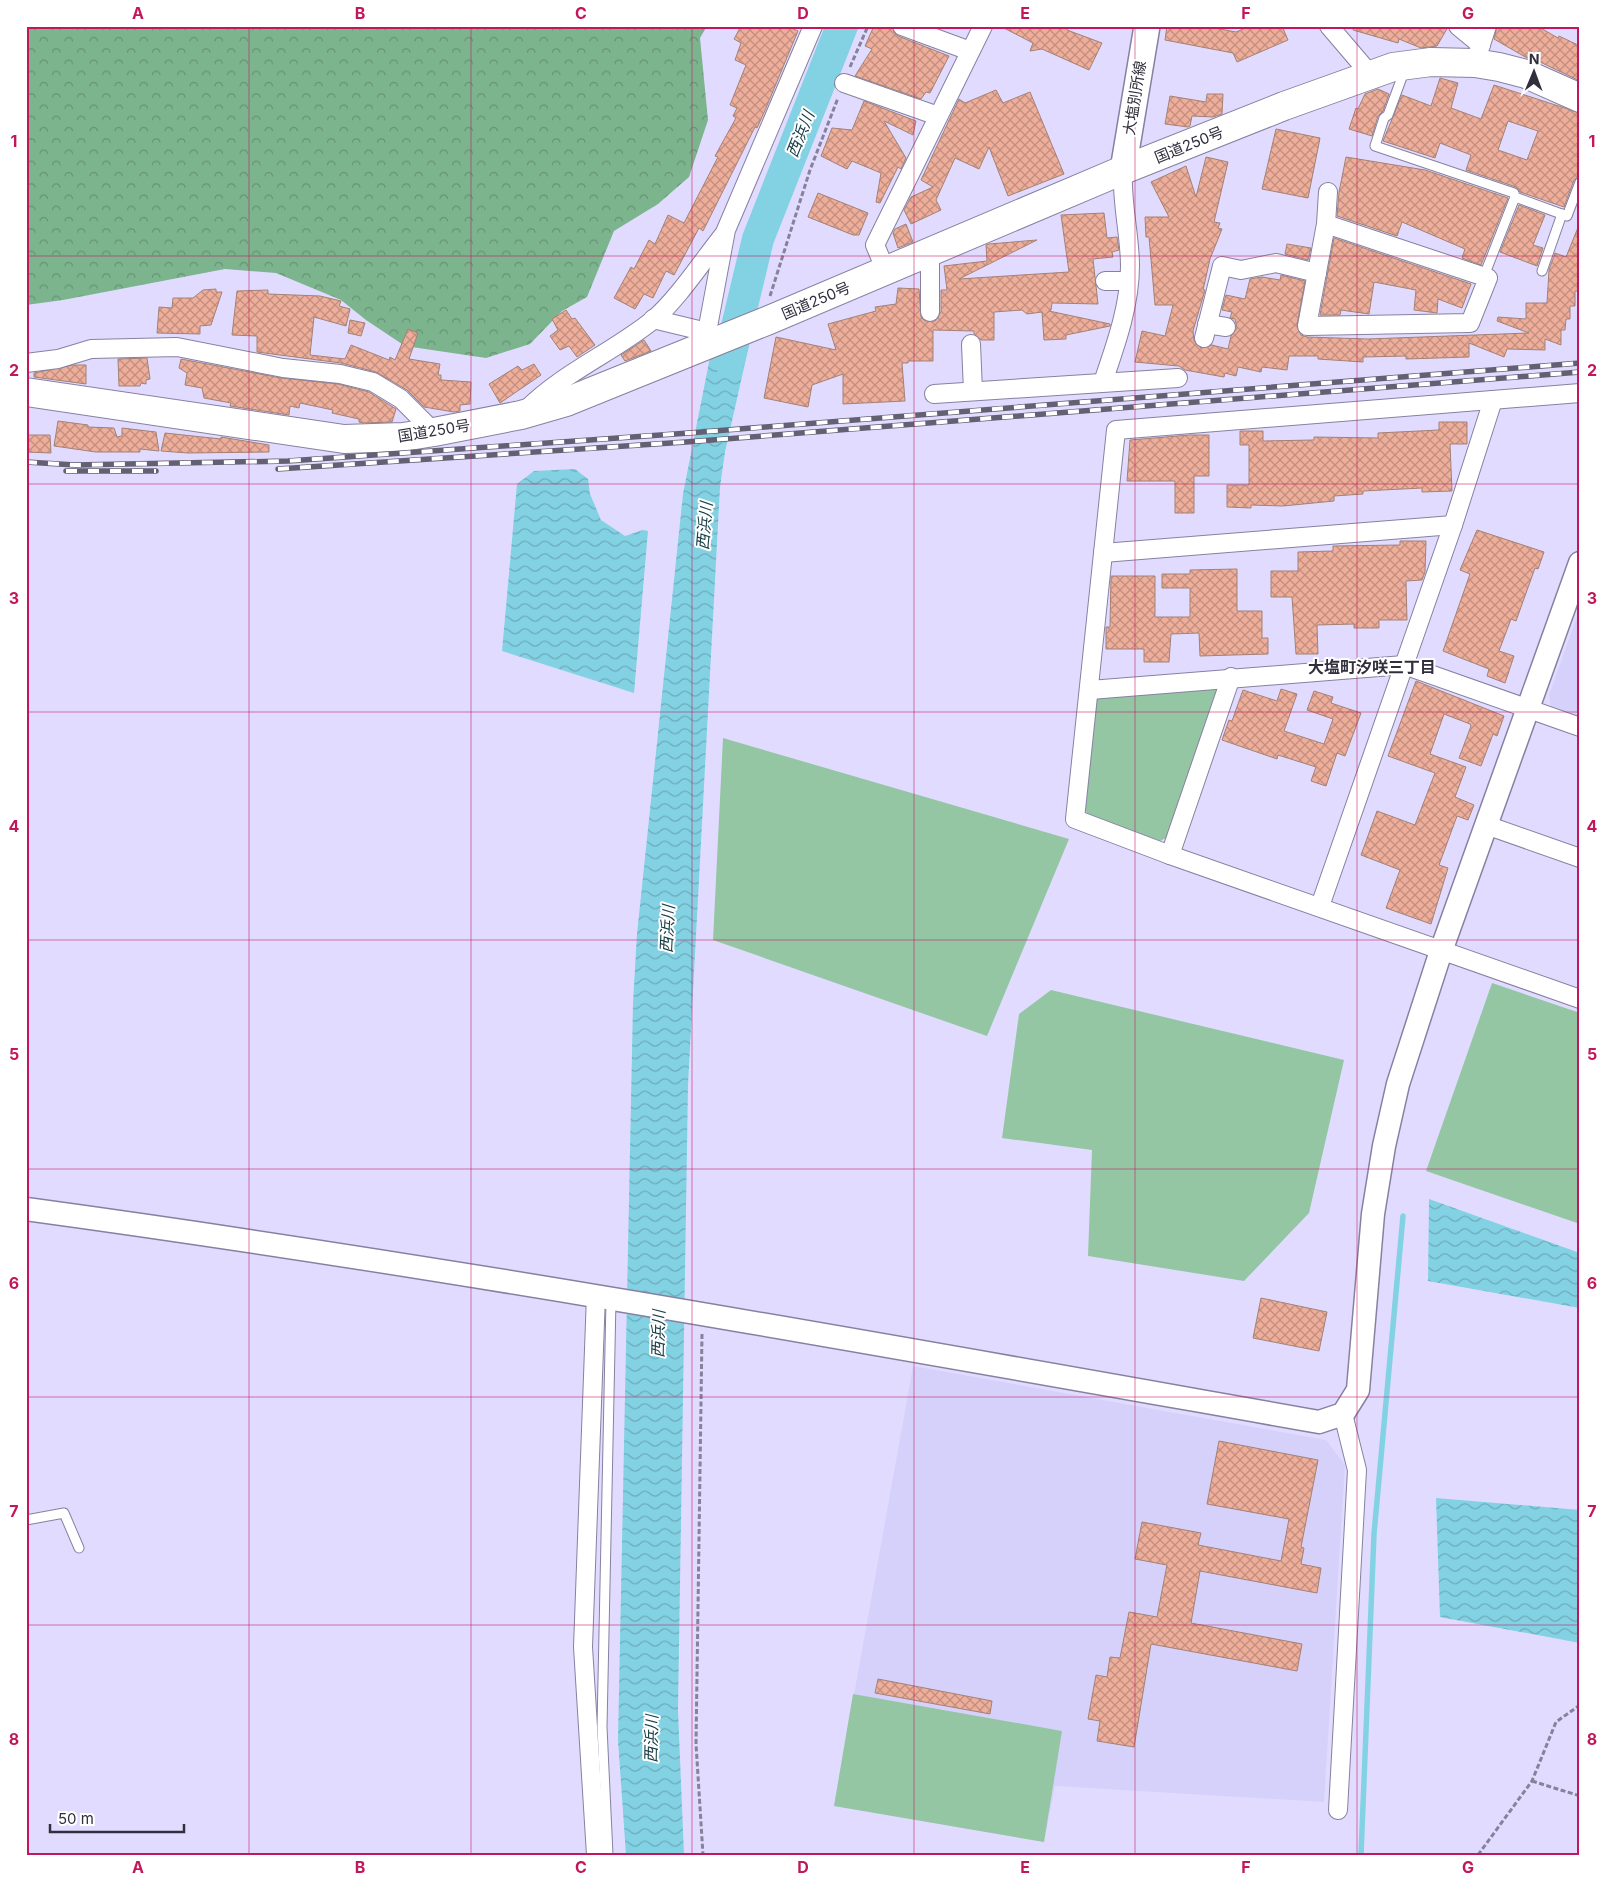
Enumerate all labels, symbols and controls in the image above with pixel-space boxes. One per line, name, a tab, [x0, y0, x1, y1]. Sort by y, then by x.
text: A	[132, 3, 144, 23]
text: B	[355, 3, 365, 23]
text: C	[575, 3, 587, 23]
text: D	[797, 3, 809, 23]
text: E	[1020, 3, 1030, 23]
text: F	[1241, 3, 1251, 23]
text: G	[1462, 3, 1474, 23]
north arrow	[1508, 48, 1558, 98]
text: N	[1529, 50, 1540, 67]
street label: 大塩別所線	[1119, 59, 1150, 136]
water label: 西浜川	[782, 106, 819, 160]
street label: 国道250号	[1152, 122, 1226, 167]
text: 1	[11, 131, 17, 151]
text: 1	[1589, 131, 1595, 151]
street label: 国道250号	[779, 278, 853, 323]
text: 2	[9, 360, 19, 380]
text: 2	[1587, 360, 1597, 380]
street label: 国道250号	[397, 415, 471, 446]
water label: 西浜川	[692, 499, 716, 551]
text: 3	[9, 588, 19, 608]
text: 3	[1587, 588, 1597, 608]
district label: 大塩町汐咲三丁目	[1308, 657, 1436, 677]
text: 4	[9, 816, 20, 836]
text: 4	[1587, 816, 1598, 836]
water label: 西浜川	[656, 903, 678, 953]
text: 5	[9, 1044, 19, 1064]
text: 5	[1587, 1044, 1597, 1064]
text: 6	[9, 1273, 19, 1293]
text: 6	[1587, 1273, 1597, 1293]
water label: 西浜川	[648, 1308, 668, 1358]
text: 7	[9, 1501, 19, 1521]
text: 7	[1587, 1501, 1597, 1521]
water label: 西浜川	[641, 1713, 661, 1763]
text: 8	[9, 1729, 19, 1749]
text: 8	[1587, 1729, 1597, 1749]
scale bar	[50, 1801, 184, 1833]
text: 50 m	[58, 1809, 94, 1828]
text: A	[132, 1857, 144, 1877]
text: B	[355, 1857, 365, 1877]
text: C	[575, 1857, 587, 1877]
text: D	[797, 1857, 809, 1877]
text: E	[1020, 1857, 1030, 1877]
text: F	[1241, 1857, 1251, 1877]
text: G	[1462, 1857, 1474, 1877]

